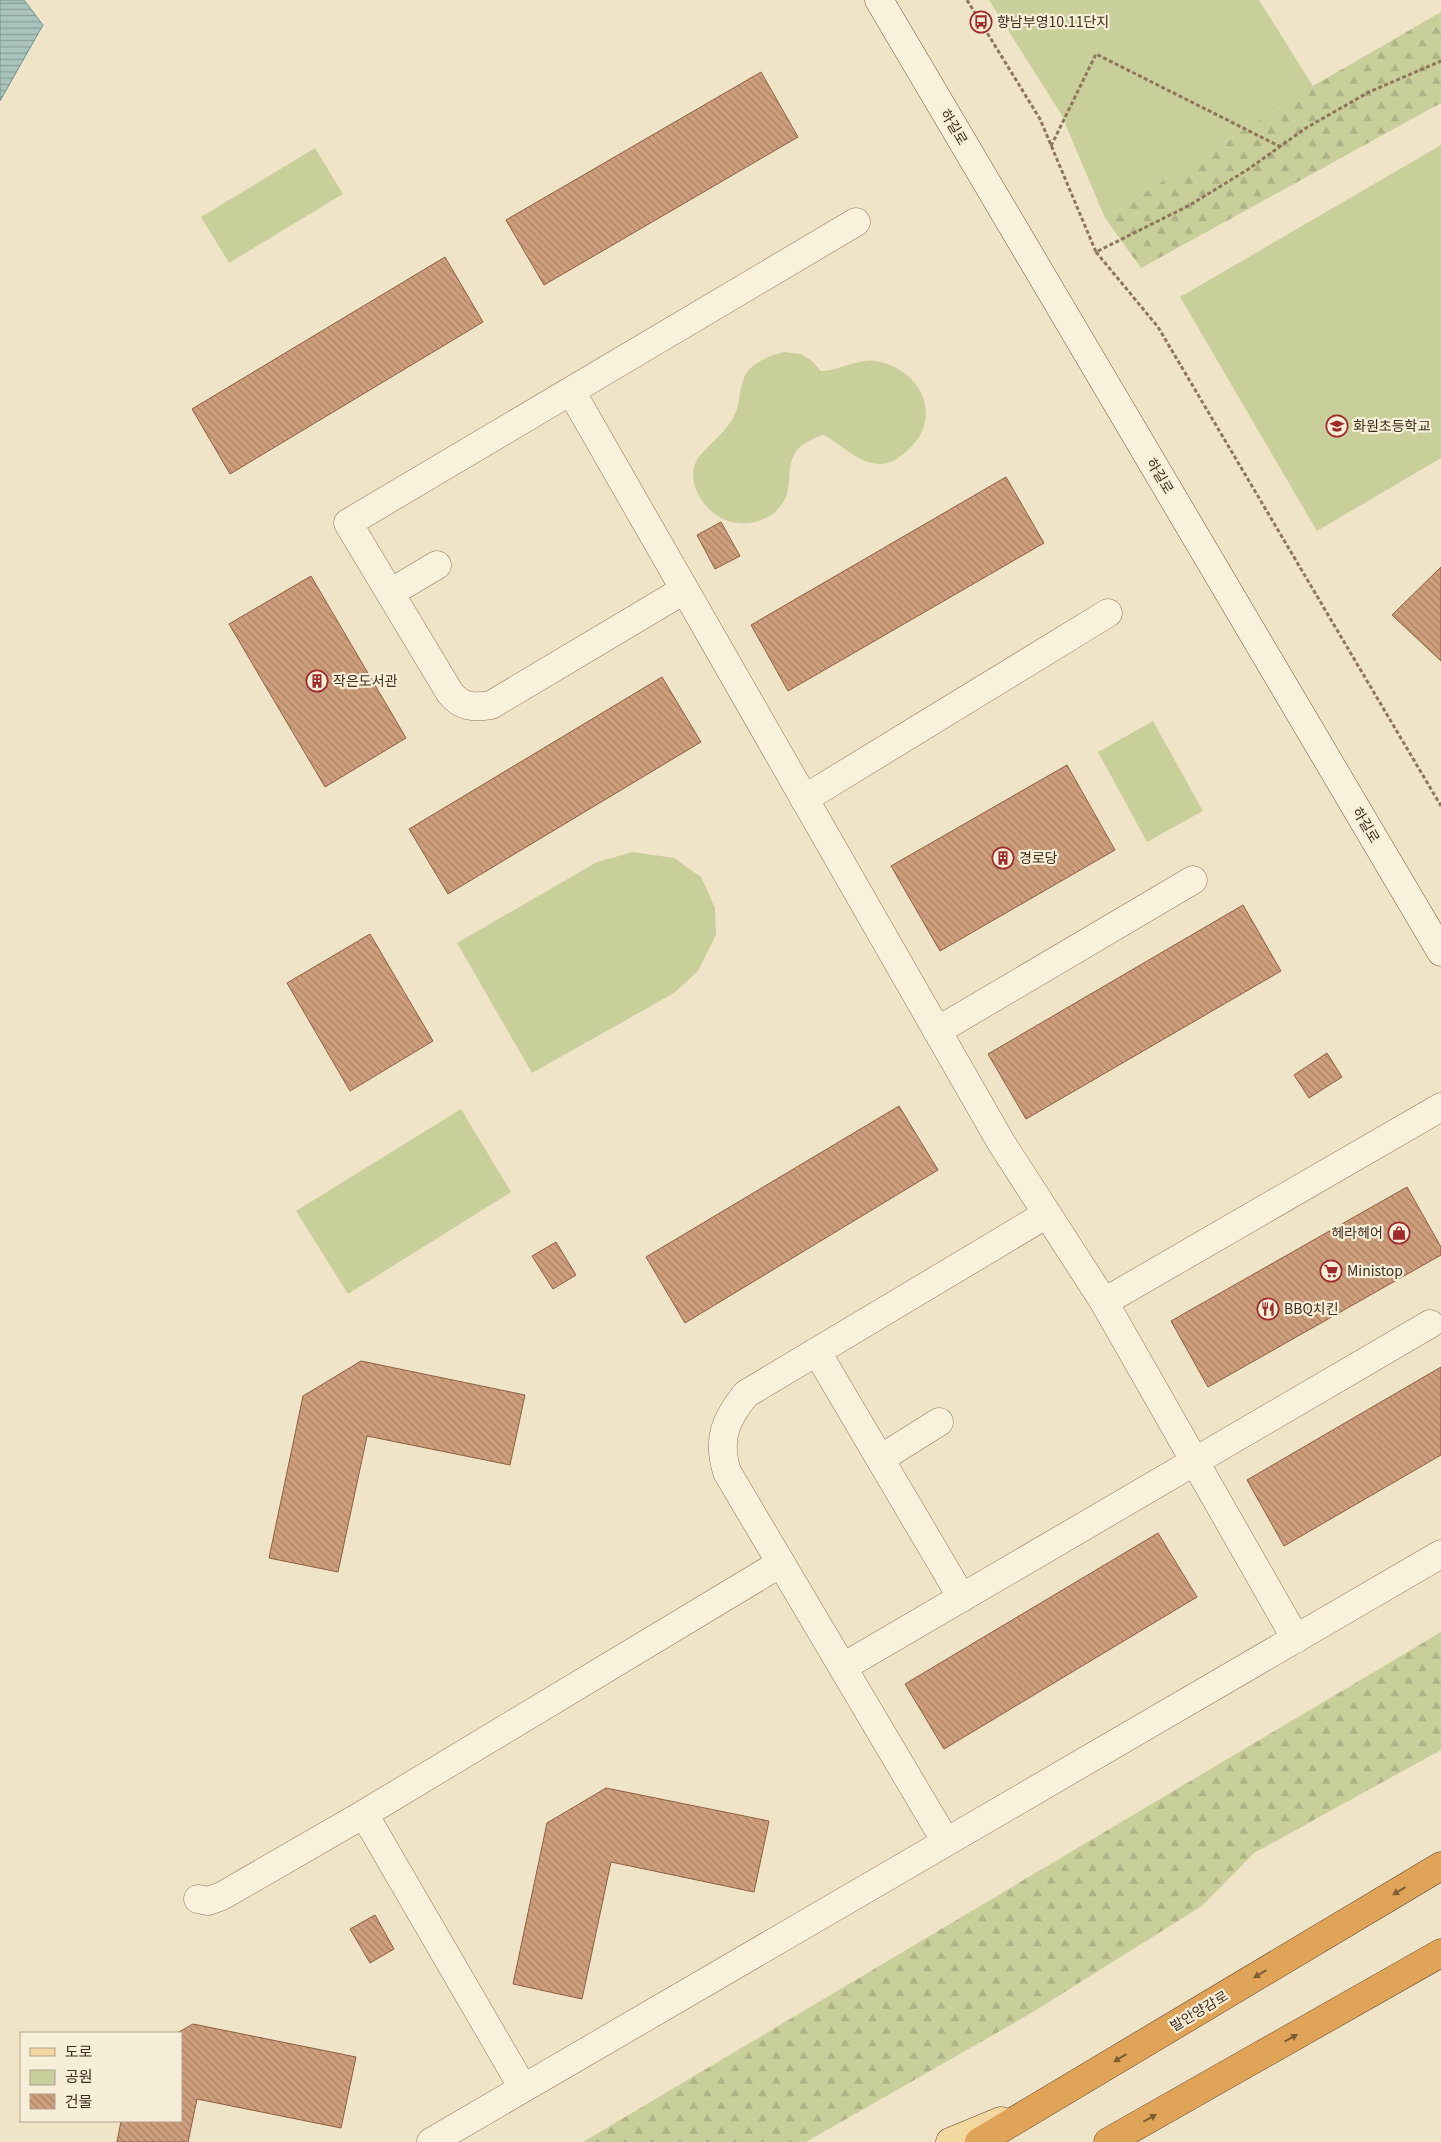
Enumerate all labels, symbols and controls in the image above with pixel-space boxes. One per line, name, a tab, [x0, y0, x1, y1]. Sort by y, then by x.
bus stop icon: 향남부영10.11단지	[969, 10, 993, 34]
place label: 향남부영10.11단지	[997, 11, 1109, 31]
street label: 하길로	[936, 105, 973, 148]
school or university icon: 화원초등학교	[1325, 414, 1349, 438]
place label: 화원초등학교	[1353, 415, 1430, 435]
street label: 하길로	[1142, 454, 1179, 497]
building icon: 작은도서관	[305, 669, 329, 693]
place label: 작은도서관	[333, 670, 398, 690]
street label: 하길로	[1348, 803, 1385, 846]
building icon: 경로당	[991, 846, 1015, 870]
place label: 경로당	[1019, 847, 1058, 867]
shop icon: 헤라헤어	[1387, 1221, 1411, 1245]
place label: 헤라헤어	[1331, 1222, 1383, 1242]
supermarket icon: Ministop	[1319, 1259, 1343, 1283]
place label: Ministop	[1347, 1260, 1403, 1280]
restaurant icon: BBQ치킨	[1256, 1297, 1280, 1321]
place label: BBQ치킨	[1284, 1298, 1339, 1318]
one-way arrow	[1393, 1886, 1406, 1895]
one-way arrow	[1253, 1970, 1266, 1979]
street label: 발안양감로	[1166, 1985, 1231, 2035]
legend	[20, 2032, 182, 2122]
one-way arrow	[1284, 2034, 1299, 2042]
text: 도로	[65, 2040, 93, 2061]
one-way arrow	[1114, 2053, 1127, 2062]
text: 공원	[65, 2065, 93, 2086]
text: 건물	[65, 2090, 93, 2111]
one-way arrow	[1143, 2114, 1157, 2122]

